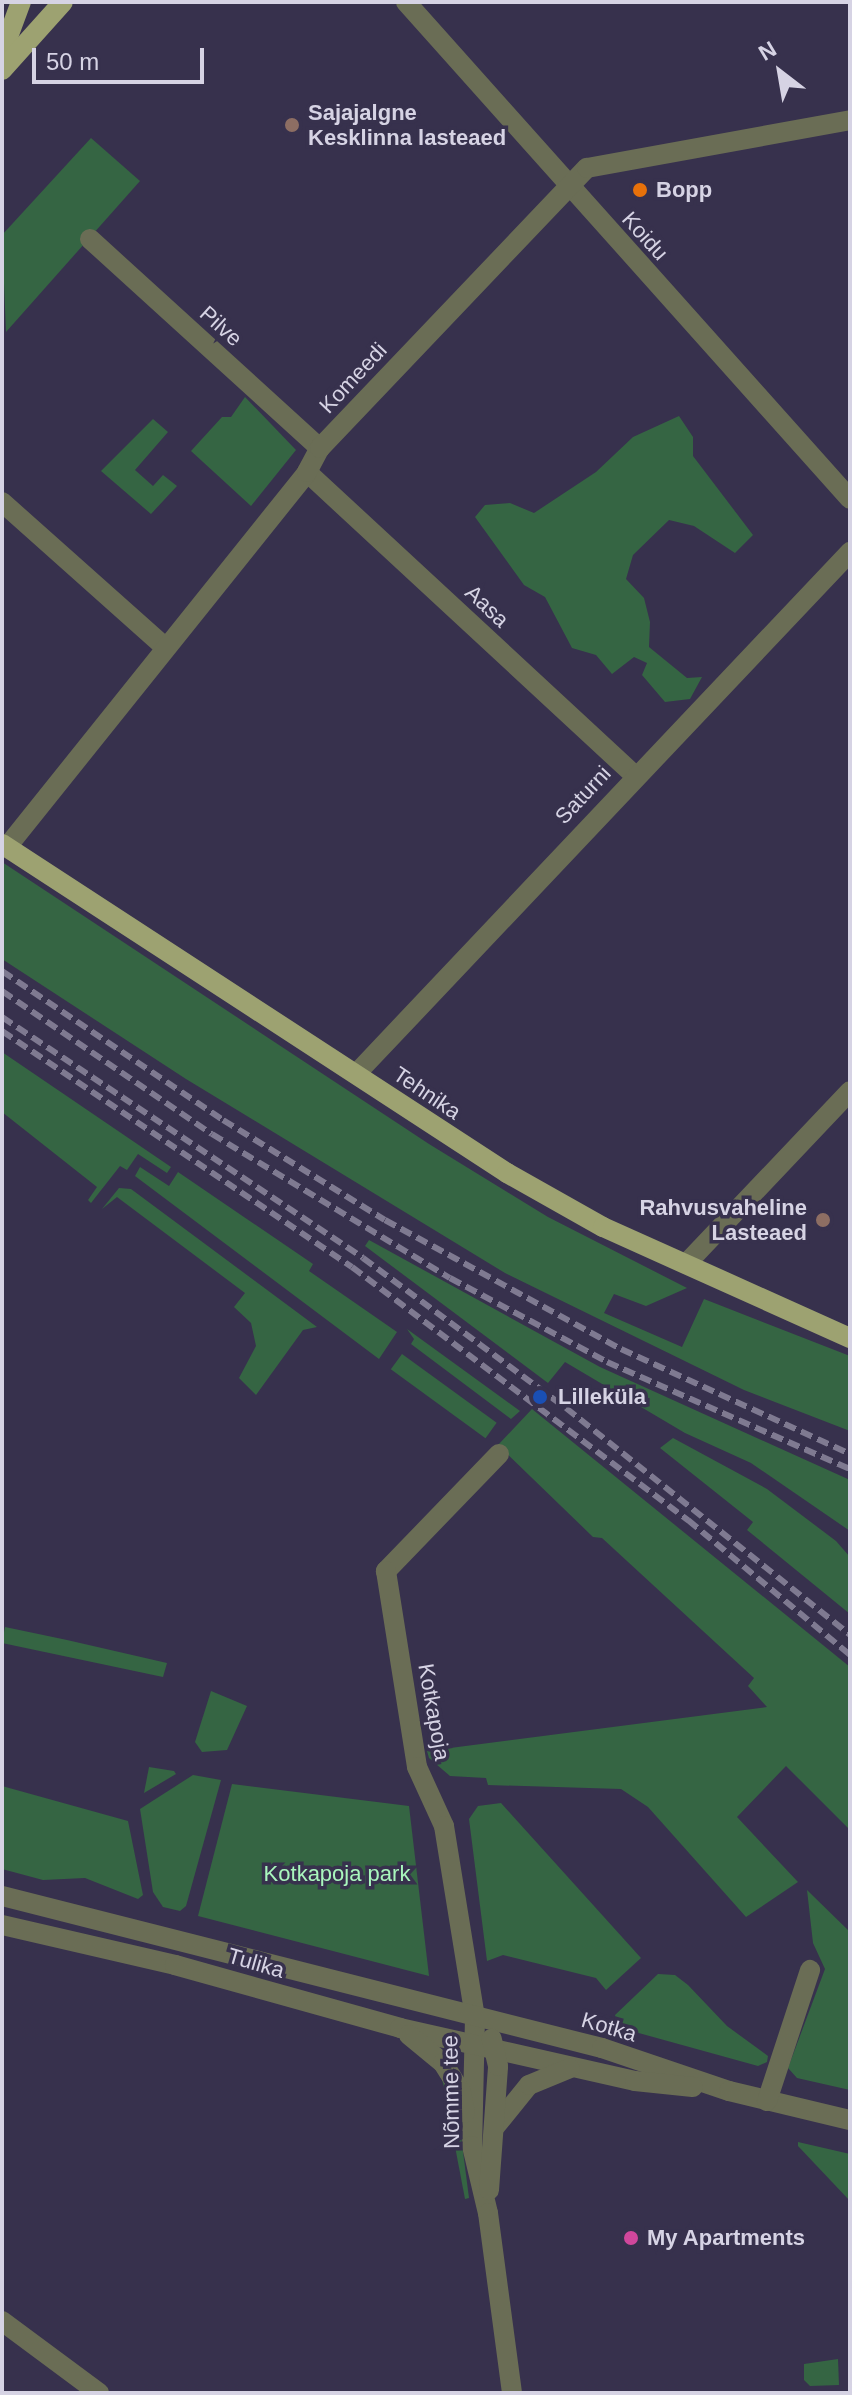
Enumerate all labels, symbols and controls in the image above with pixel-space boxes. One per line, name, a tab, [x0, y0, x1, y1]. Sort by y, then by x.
scale bar	[36, 32, 208, 82]
north arrow	[740, 32, 820, 112]
text: N	[754, 36, 781, 66]
text: 50 m	[46, 48, 99, 75]
place label: Sajajalgne Kesklinna lasteaed	[308, 99, 506, 150]
marker: Sajajalgne Kesklinna lasteaed	[283, 116, 301, 134]
place label: Bopp	[656, 177, 712, 203]
marker: Bopp	[631, 181, 649, 199]
street label: Koidu	[616, 206, 674, 266]
street label: Pilve	[194, 300, 248, 352]
street label: Komeedi	[314, 337, 392, 419]
street label: Aasa	[460, 579, 514, 633]
street label: Saturni	[550, 761, 616, 829]
street label: Tehnika	[388, 1061, 466, 1125]
place label: Rahvusvaheline Lasteaed	[639, 1194, 807, 1246]
marker: Rahvusvaheline Lasteaed	[814, 1211, 832, 1229]
place label: Lilleküla	[558, 1384, 646, 1410]
marker: Lilleküla	[529, 1386, 551, 1408]
street label: Kotkapoja	[413, 1662, 455, 1762]
park label: Kotkapoja park	[264, 1861, 410, 1887]
street label: Tulika	[225, 1942, 287, 1984]
street label: Kotka	[578, 2007, 640, 2047]
street label: Nõmme tee	[437, 2035, 465, 2149]
place label: My Apartments	[647, 2225, 806, 2251]
marker: My Apartments	[622, 2229, 640, 2247]

